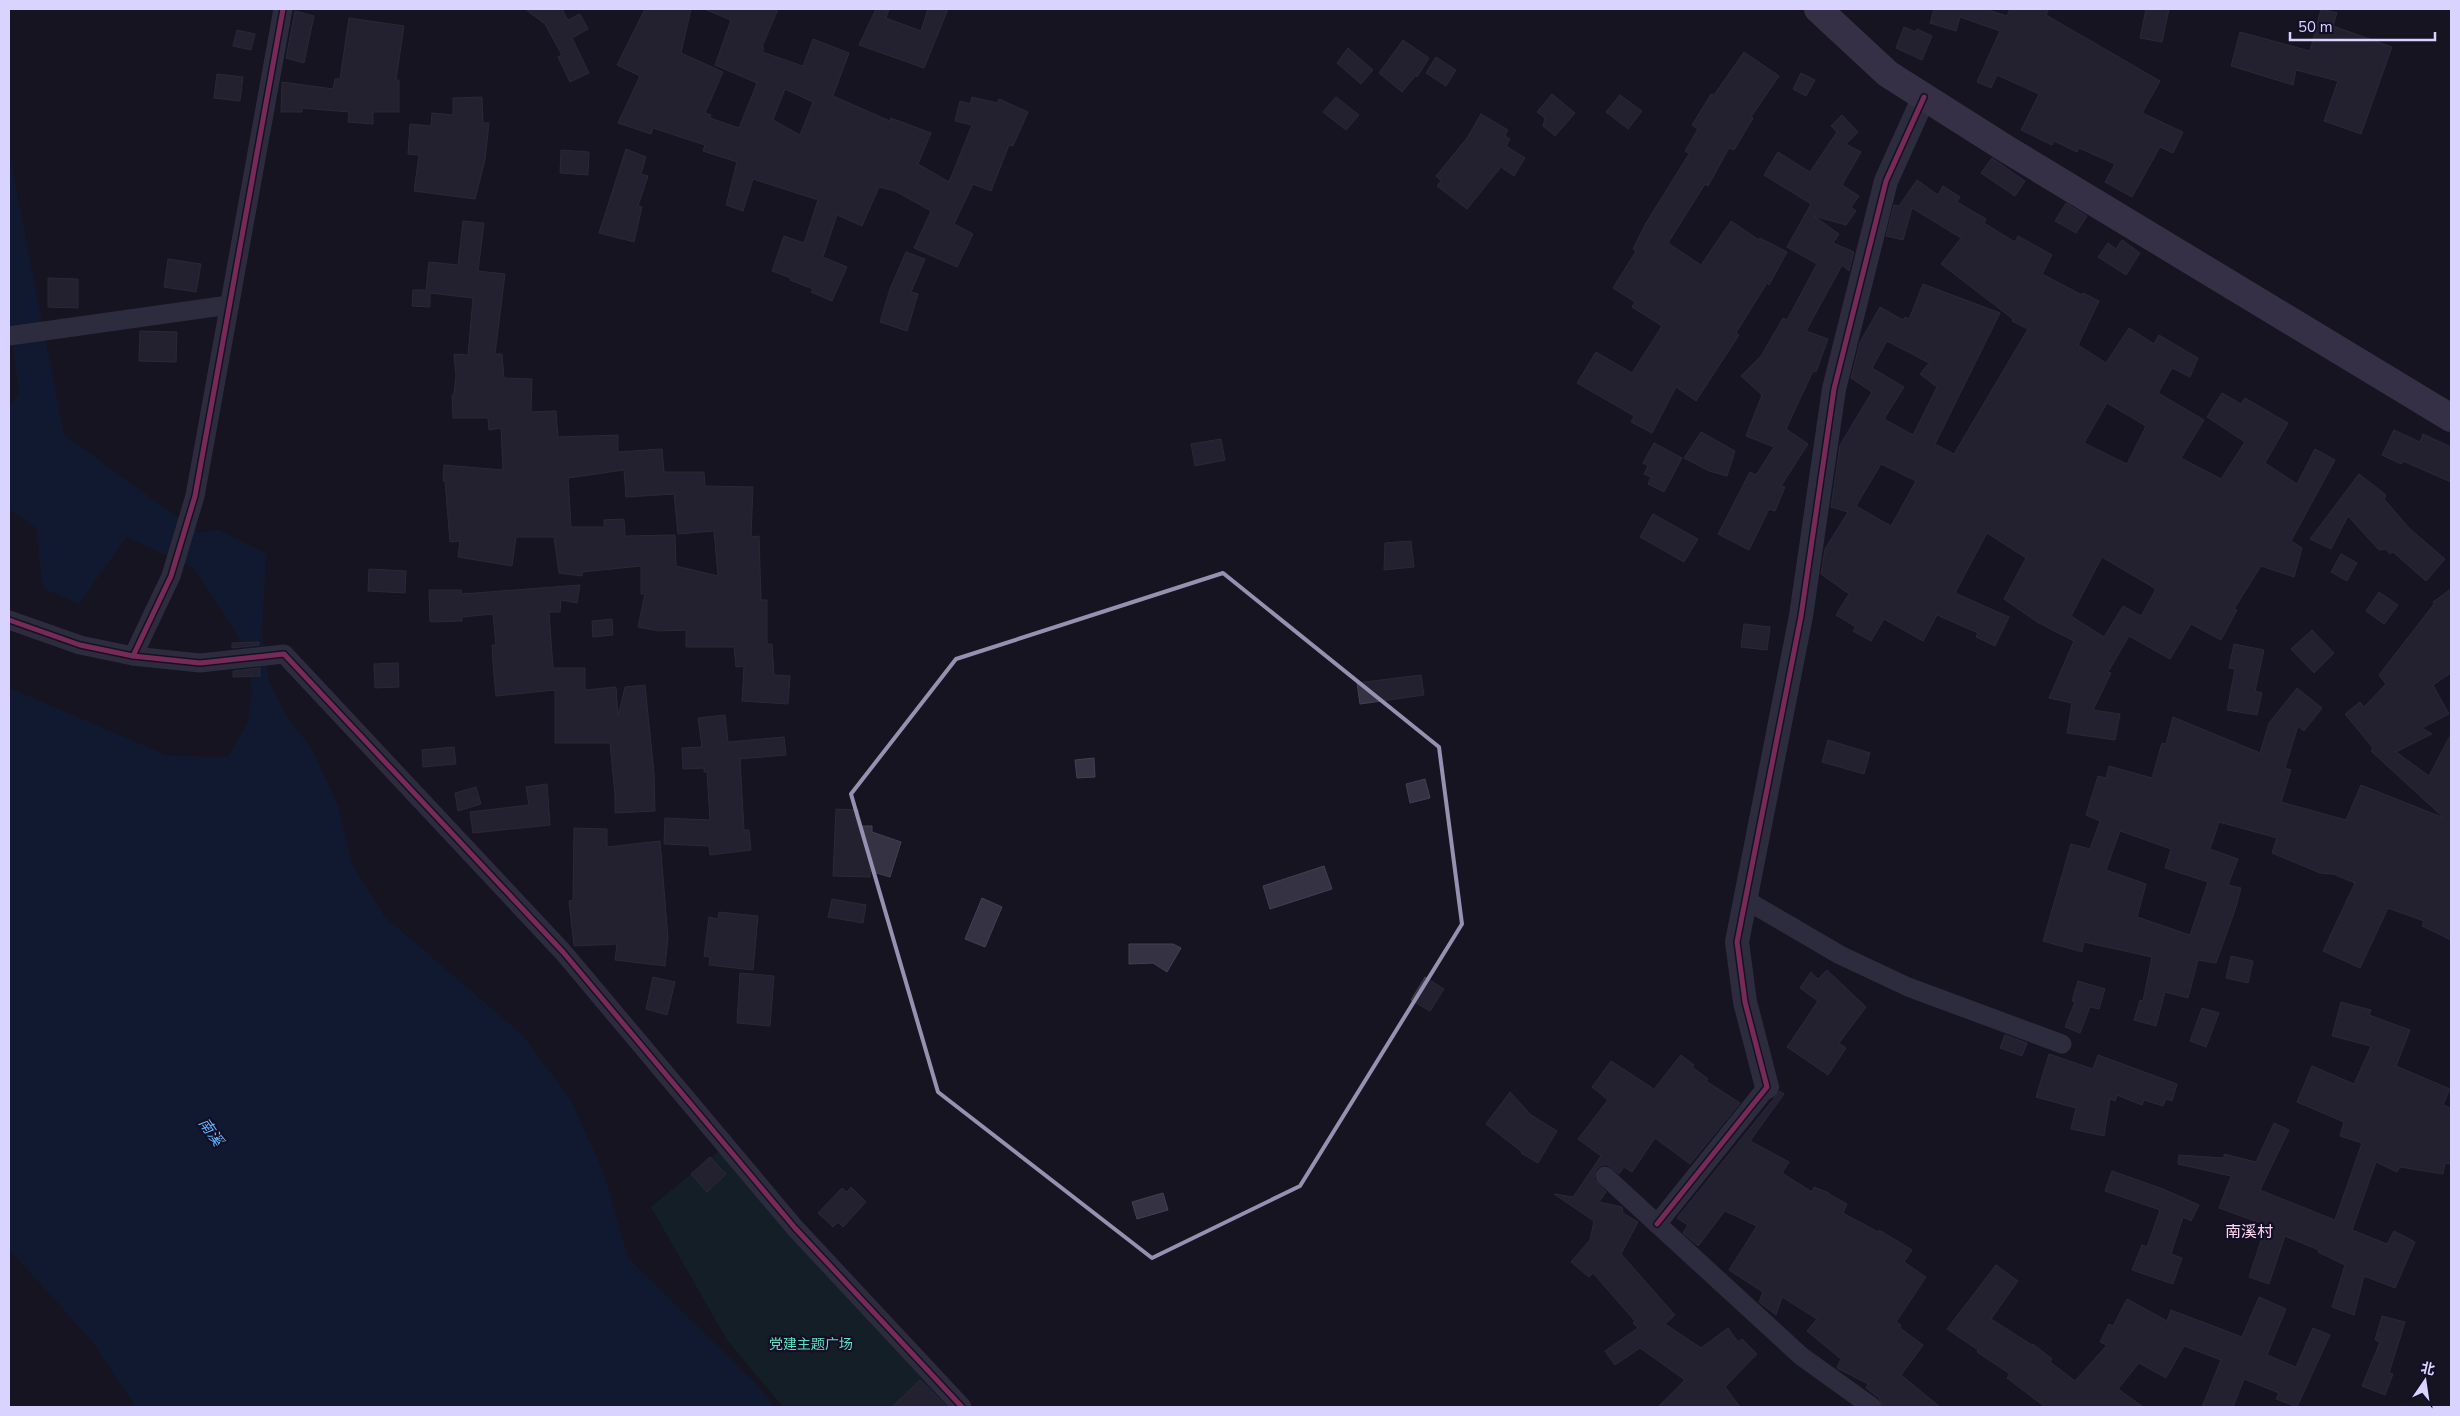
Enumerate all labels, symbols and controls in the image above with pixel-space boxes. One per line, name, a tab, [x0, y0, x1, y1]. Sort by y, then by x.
scale bar	[2290, 10, 2435, 42]
text: 50 m	[2298, 17, 2333, 37]
water label: 南溪	[194, 1114, 229, 1152]
district label: 南溪村	[2225, 1221, 2273, 1243]
park label: 党建主题广场	[769, 1335, 853, 1354]
north arrow	[2400, 1356, 2450, 1406]
text: 北	[2419, 1358, 2437, 1380]

